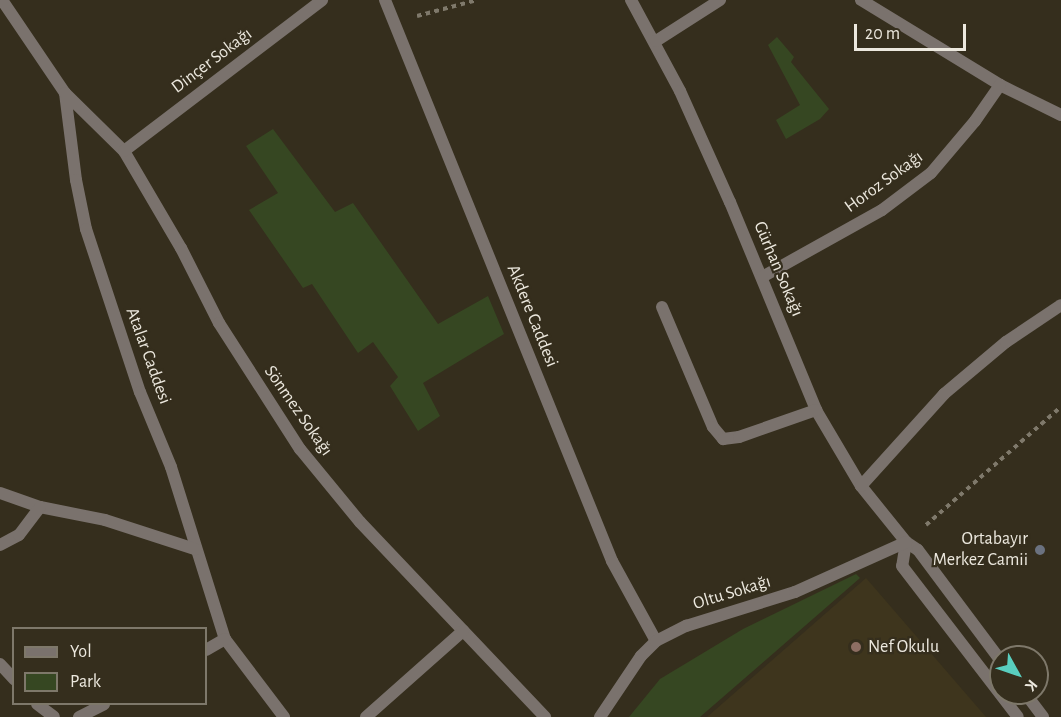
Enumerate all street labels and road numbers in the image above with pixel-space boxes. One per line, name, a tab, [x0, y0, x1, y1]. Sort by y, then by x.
street label: Dinçer Sokağı	[167, 24, 257, 98]
street label: Horoz Sokağı	[841, 146, 927, 218]
street label: Gürhan Sokağı	[748, 218, 808, 320]
street label: Akdere Caddesi	[502, 262, 562, 370]
street label: Atalar Caddesi	[121, 305, 175, 407]
street label: Sönmez Sokağı	[259, 362, 337, 460]
street label: Oltu Sokağı	[691, 571, 773, 615]

